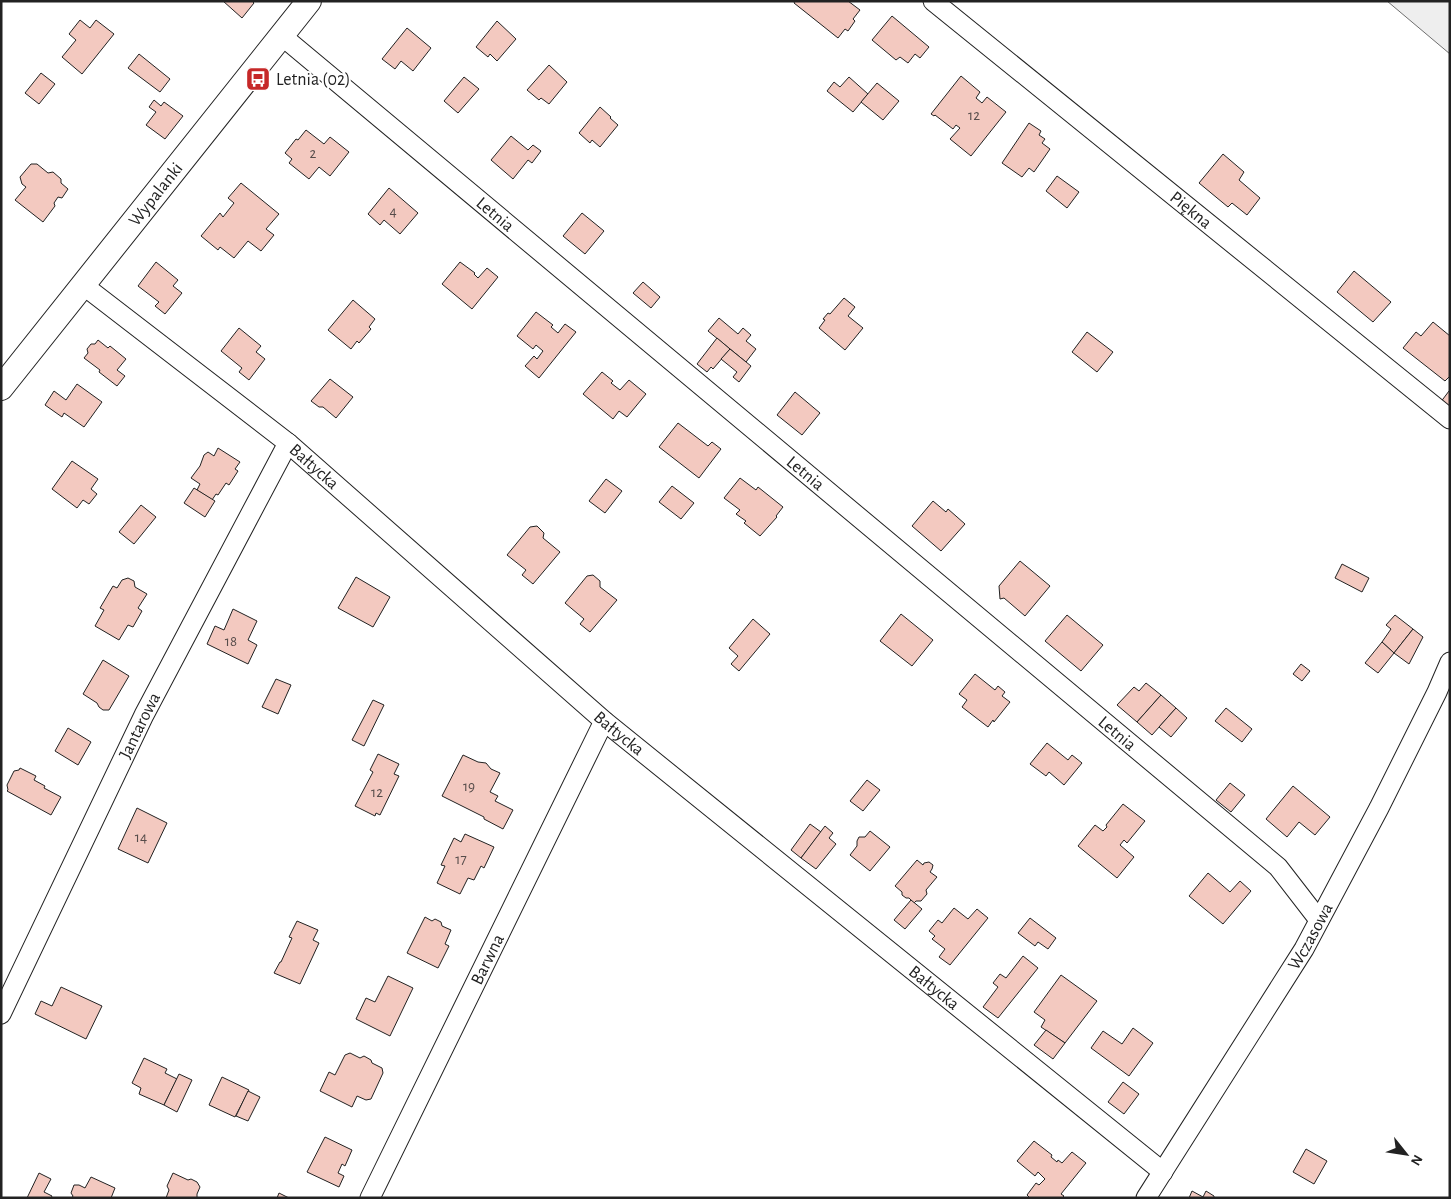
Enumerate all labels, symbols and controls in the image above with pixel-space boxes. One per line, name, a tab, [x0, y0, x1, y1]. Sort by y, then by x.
bus stop icon: Letnia (02)	[245, 66, 271, 92]
place label: Letnia (02)	[276, 71, 351, 89]
house number: 12	[968, 108, 980, 123]
house number: 2	[310, 146, 317, 161]
street label: Wypalanki	[126, 160, 187, 230]
street label: Piękna	[1166, 188, 1215, 233]
street label: Letnia	[472, 194, 517, 236]
house number: 4	[389, 204, 397, 219]
street label: Bałtycka	[286, 441, 342, 493]
street label: Letnia	[783, 453, 827, 494]
house number: 18	[225, 634, 237, 649]
street label: Jantarowa	[117, 690, 164, 762]
street label: Bałtycka	[590, 708, 647, 759]
street label: Letnia	[1094, 713, 1139, 755]
house number: 19	[463, 779, 475, 794]
house number: 12	[371, 785, 383, 800]
house number: 14	[135, 830, 147, 845]
house number: 17	[455, 852, 467, 867]
street label: Wczasowa	[1285, 900, 1337, 973]
street label: Barwna	[468, 932, 508, 988]
street label: Bałtycka	[905, 963, 962, 1014]
north arrow	[1381, 1129, 1431, 1179]
text: N	[1408, 1152, 1425, 1168]

